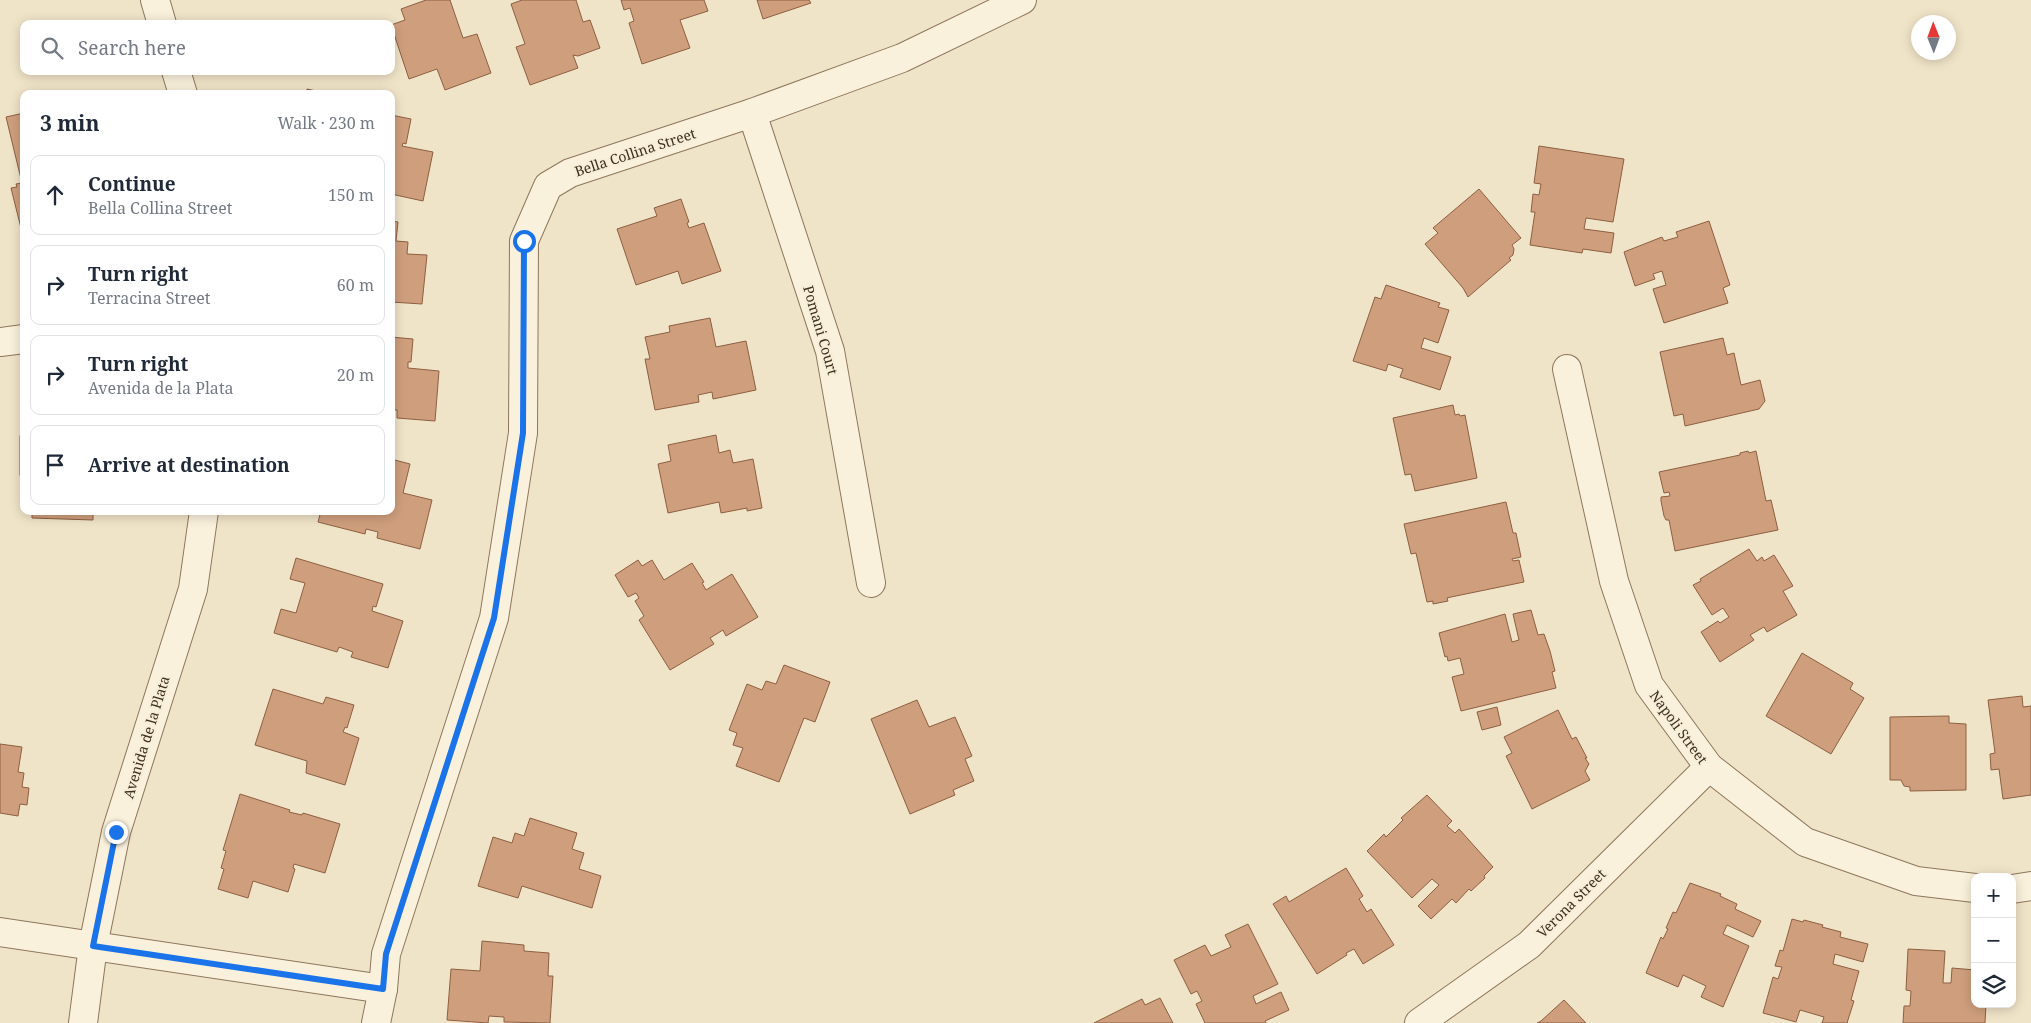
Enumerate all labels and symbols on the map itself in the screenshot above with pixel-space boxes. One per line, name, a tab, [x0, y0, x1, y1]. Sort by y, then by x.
north arrow	[1911, 15, 1956, 60]
street label: Bella Collina Street	[572, 123, 698, 181]
route start	[513, 230, 536, 253]
street label: Pomani Court	[799, 283, 843, 377]
street label: Avenida de la Plata	[118, 673, 174, 801]
street label: Napoli Street	[1646, 686, 1712, 768]
route end	[105, 821, 128, 844]
street label: Verona Street	[1532, 864, 1610, 942]

